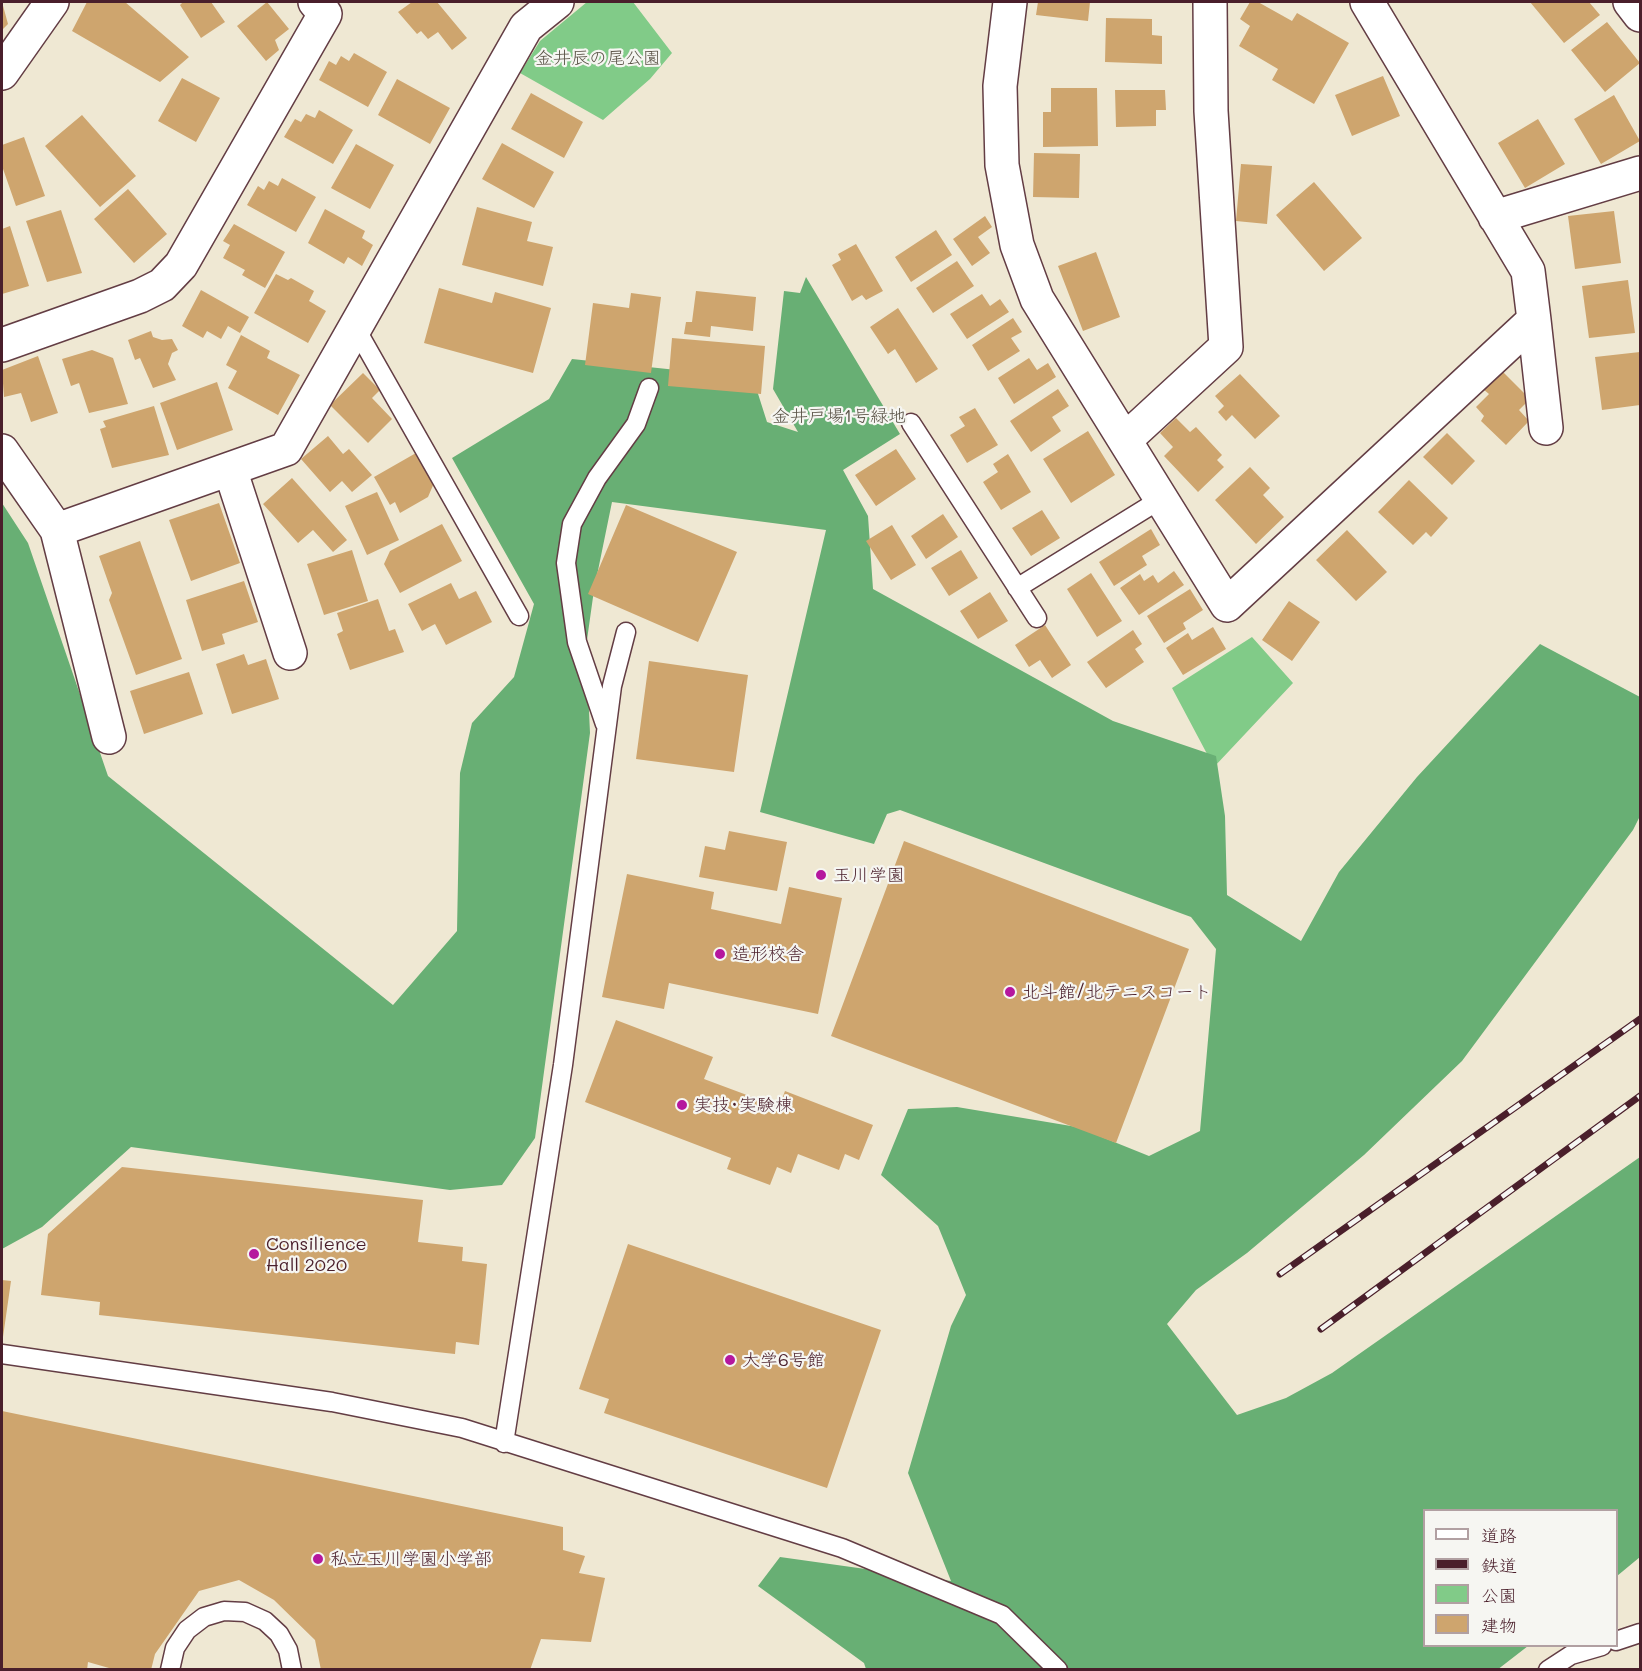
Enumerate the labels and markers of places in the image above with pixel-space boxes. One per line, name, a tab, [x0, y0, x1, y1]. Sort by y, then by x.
place label: 玉川学園	[833, 864, 905, 886]
marker: 玉川学園	[814, 868, 828, 882]
place label: 造形校舎	[732, 943, 804, 965]
marker: 造形校舎	[713, 947, 727, 961]
place label: 北斗館/北テニスコート	[1022, 981, 1211, 1003]
marker: 北斗館/北テニスコート	[1003, 985, 1017, 999]
place label: 実技･実験棟	[694, 1094, 793, 1116]
marker: 実技･実験棟	[675, 1098, 689, 1112]
place label: Consilience Hall 2020	[266, 1233, 367, 1276]
marker: Consilience Hall 2020	[247, 1247, 261, 1261]
place label: 大学6号館	[742, 1349, 825, 1371]
marker: 大学6号館	[723, 1353, 737, 1367]
place label: 私立玉川学園小学部	[330, 1548, 492, 1570]
marker: 私立玉川学園小学部	[311, 1552, 325, 1566]

